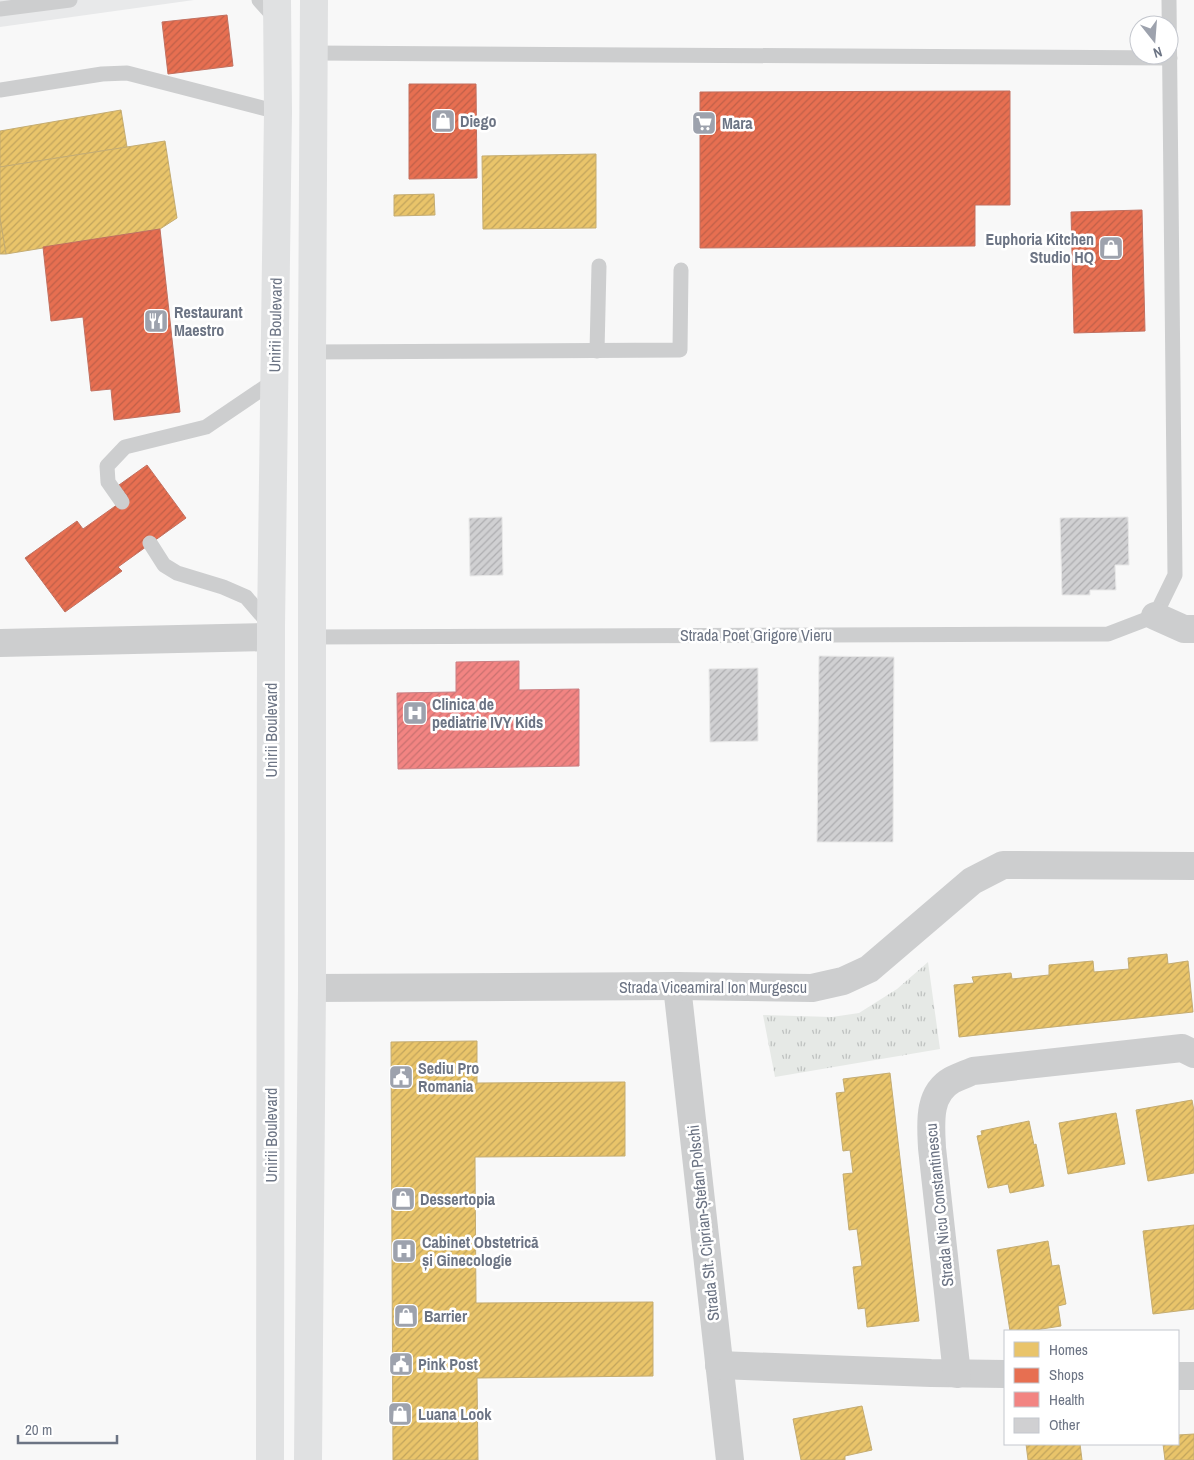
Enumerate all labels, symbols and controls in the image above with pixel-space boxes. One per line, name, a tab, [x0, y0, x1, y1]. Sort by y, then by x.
north arrow	[1129, 15, 1179, 65]
text: N	[1151, 43, 1164, 62]
shop icon: Diego	[430, 108, 456, 134]
place label: Diego	[460, 110, 496, 132]
supermarket icon: Mara	[691, 110, 717, 136]
place label: Mara	[722, 112, 753, 134]
place label: Euphoria Kitchen Studio HQ	[985, 228, 1094, 268]
shop icon: Euphoria Kitchen Studio HQ	[1098, 235, 1124, 261]
street label: Unirii Boulevard	[263, 277, 287, 373]
place label: Restaurant Maestro	[174, 301, 243, 341]
restaurant icon: Restaurant Maestro	[143, 308, 169, 334]
street label: Strada Poet Grigore Vieru	[680, 624, 832, 646]
street label: Unirii Boulevard	[260, 683, 282, 777]
place label: Clinica de pediatrie IVY Kids	[432, 693, 543, 733]
hospital icon: Clinica de pediatrie IVY Kids	[402, 700, 428, 726]
street label: Strada Viceamiral Ion Murgescu	[619, 976, 807, 998]
place label: Sediu Pro Romania	[418, 1057, 479, 1097]
public building icon: Sediu Pro Romania	[388, 1064, 414, 1090]
street label: Unirii Boulevard	[260, 1088, 282, 1182]
street label: Strada Nicu Constantinescu	[919, 1122, 959, 1288]
street label: Strada Slt. Ciprian-Ștefan Polschi	[682, 1124, 724, 1322]
shop icon: Dessertopia	[390, 1186, 416, 1212]
place label: Dessertopia	[420, 1188, 496, 1210]
place label: Cabinet Obstetrică și Ginecologie	[422, 1231, 539, 1271]
hospital icon: Cabinet Obstetrică și Ginecologie	[391, 1238, 417, 1264]
shop icon: Barrier	[393, 1303, 419, 1329]
place label: Barrier	[424, 1305, 468, 1327]
legend	[1004, 1330, 1179, 1445]
text: Homes	[1049, 1339, 1088, 1360]
public building icon: Pink Post	[388, 1351, 414, 1377]
place label: Pink Post	[418, 1353, 478, 1375]
text: Shops	[1049, 1364, 1084, 1385]
text: Health	[1049, 1389, 1085, 1410]
shop icon: Luana Look	[387, 1401, 413, 1427]
place label: Luana Look	[418, 1403, 492, 1425]
scale bar	[18, 1412, 116, 1444]
text: Other	[1049, 1414, 1080, 1435]
text: 20 m	[25, 1419, 52, 1440]

